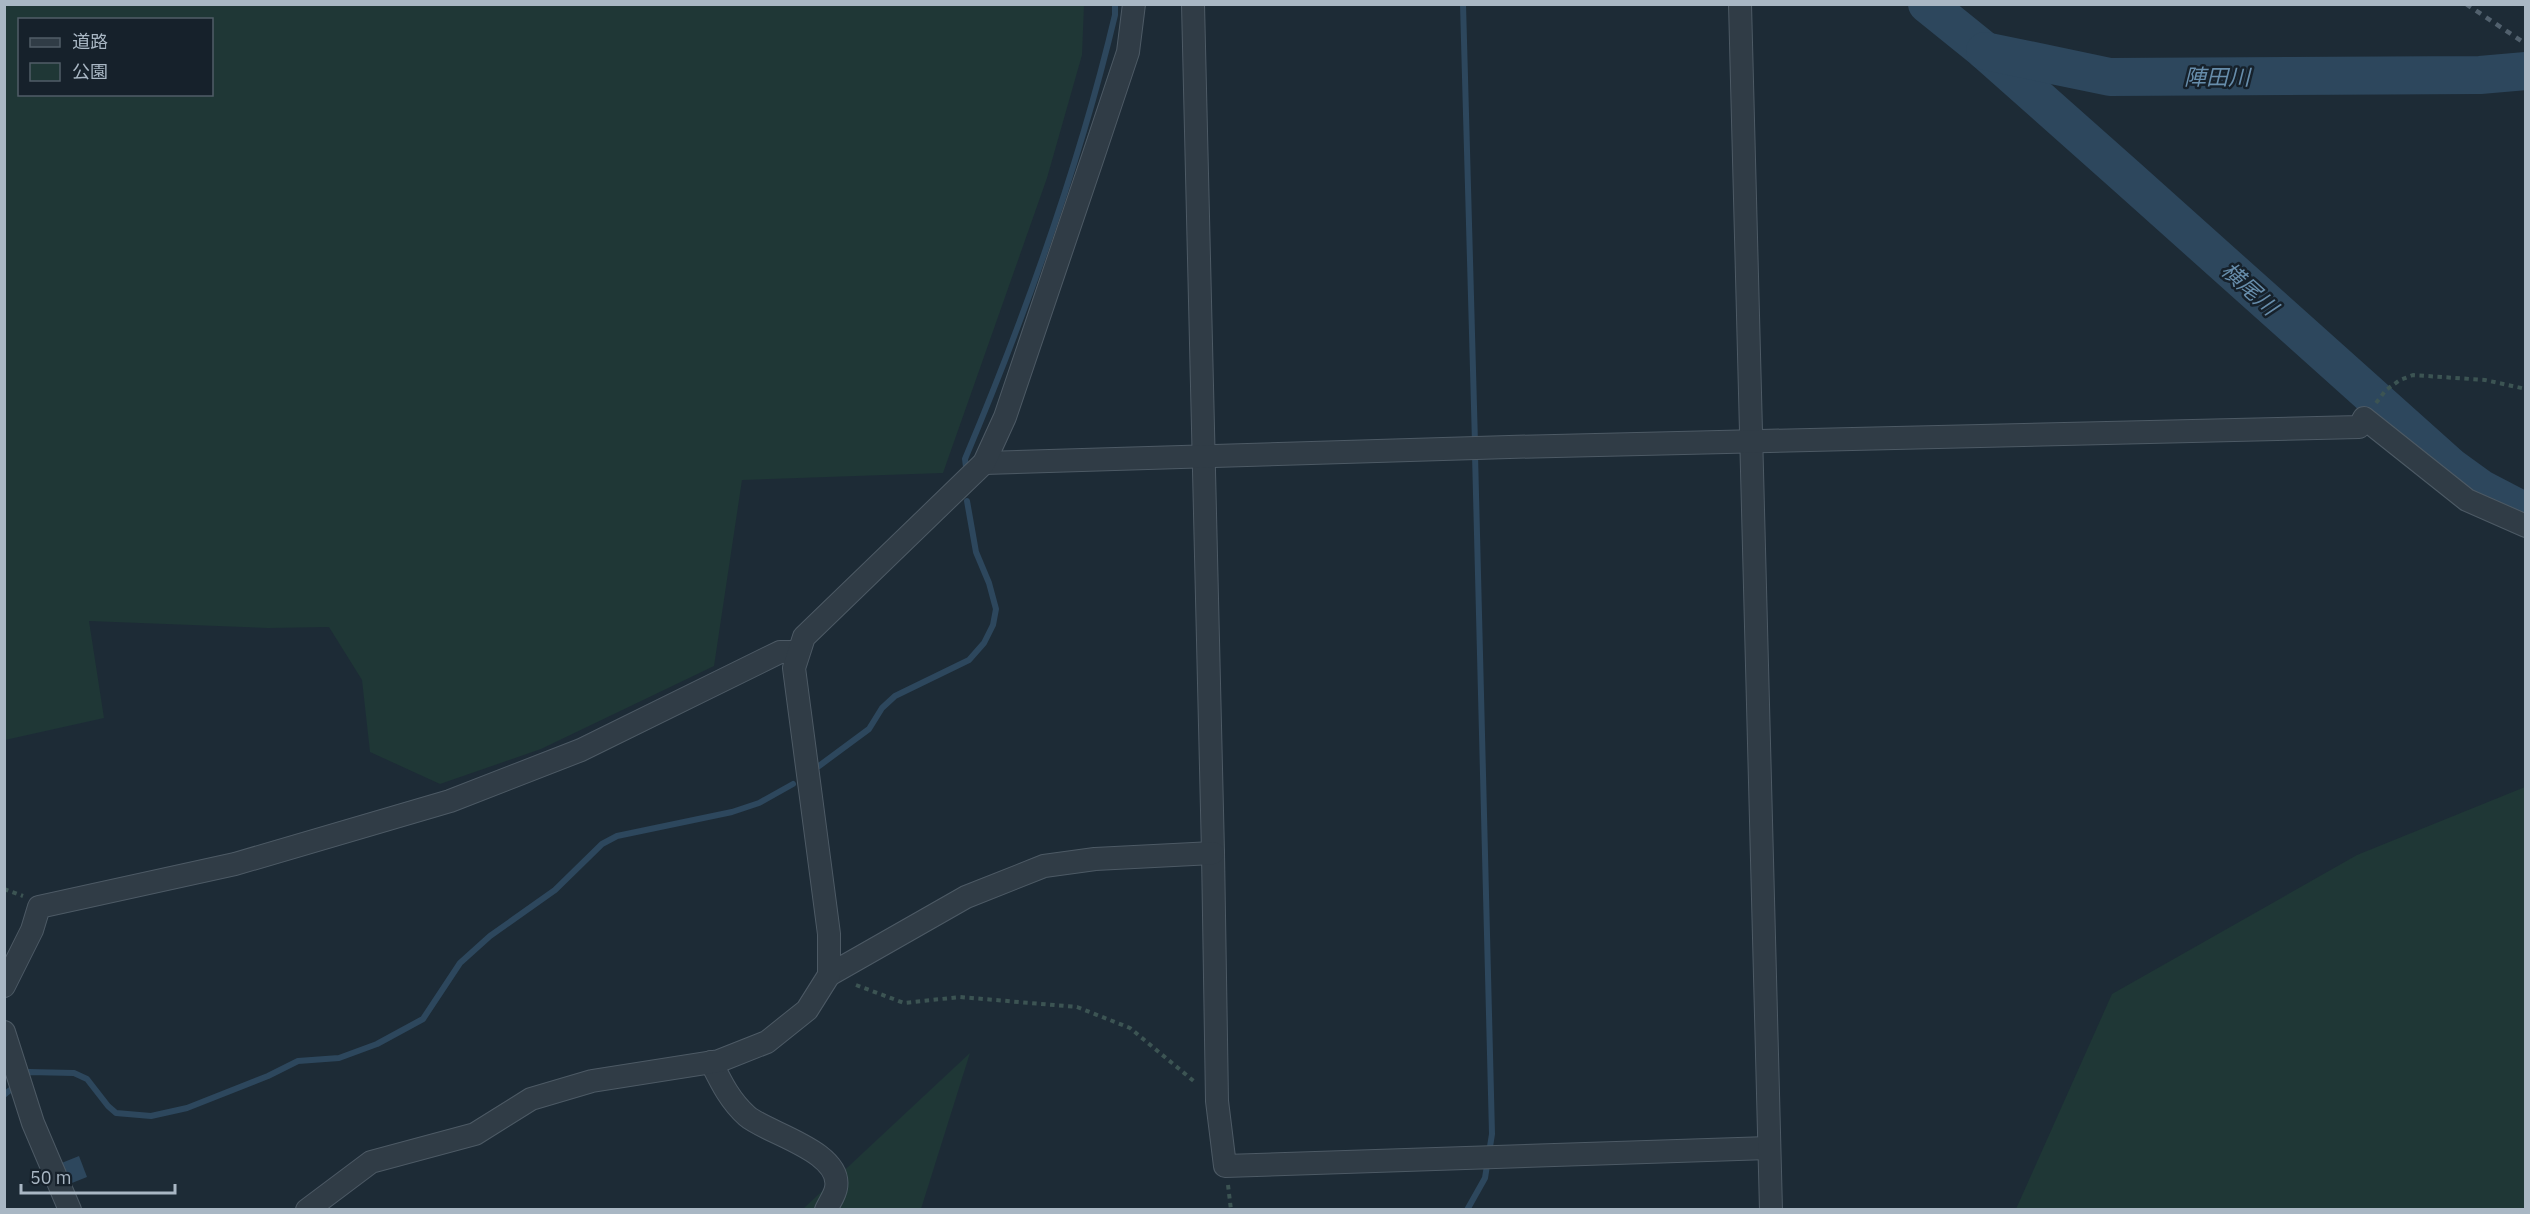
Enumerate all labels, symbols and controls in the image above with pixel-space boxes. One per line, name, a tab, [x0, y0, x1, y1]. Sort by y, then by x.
legend	[18, 18, 213, 96]
text: 道路	[72, 30, 108, 53]
text: 公園	[72, 60, 108, 83]
water label: 陣田川	[2184, 62, 2252, 91]
water label: 横尾川	[2216, 255, 2286, 322]
scale bar	[21, 1157, 176, 1195]
text: 50 m	[30, 1166, 72, 1189]

